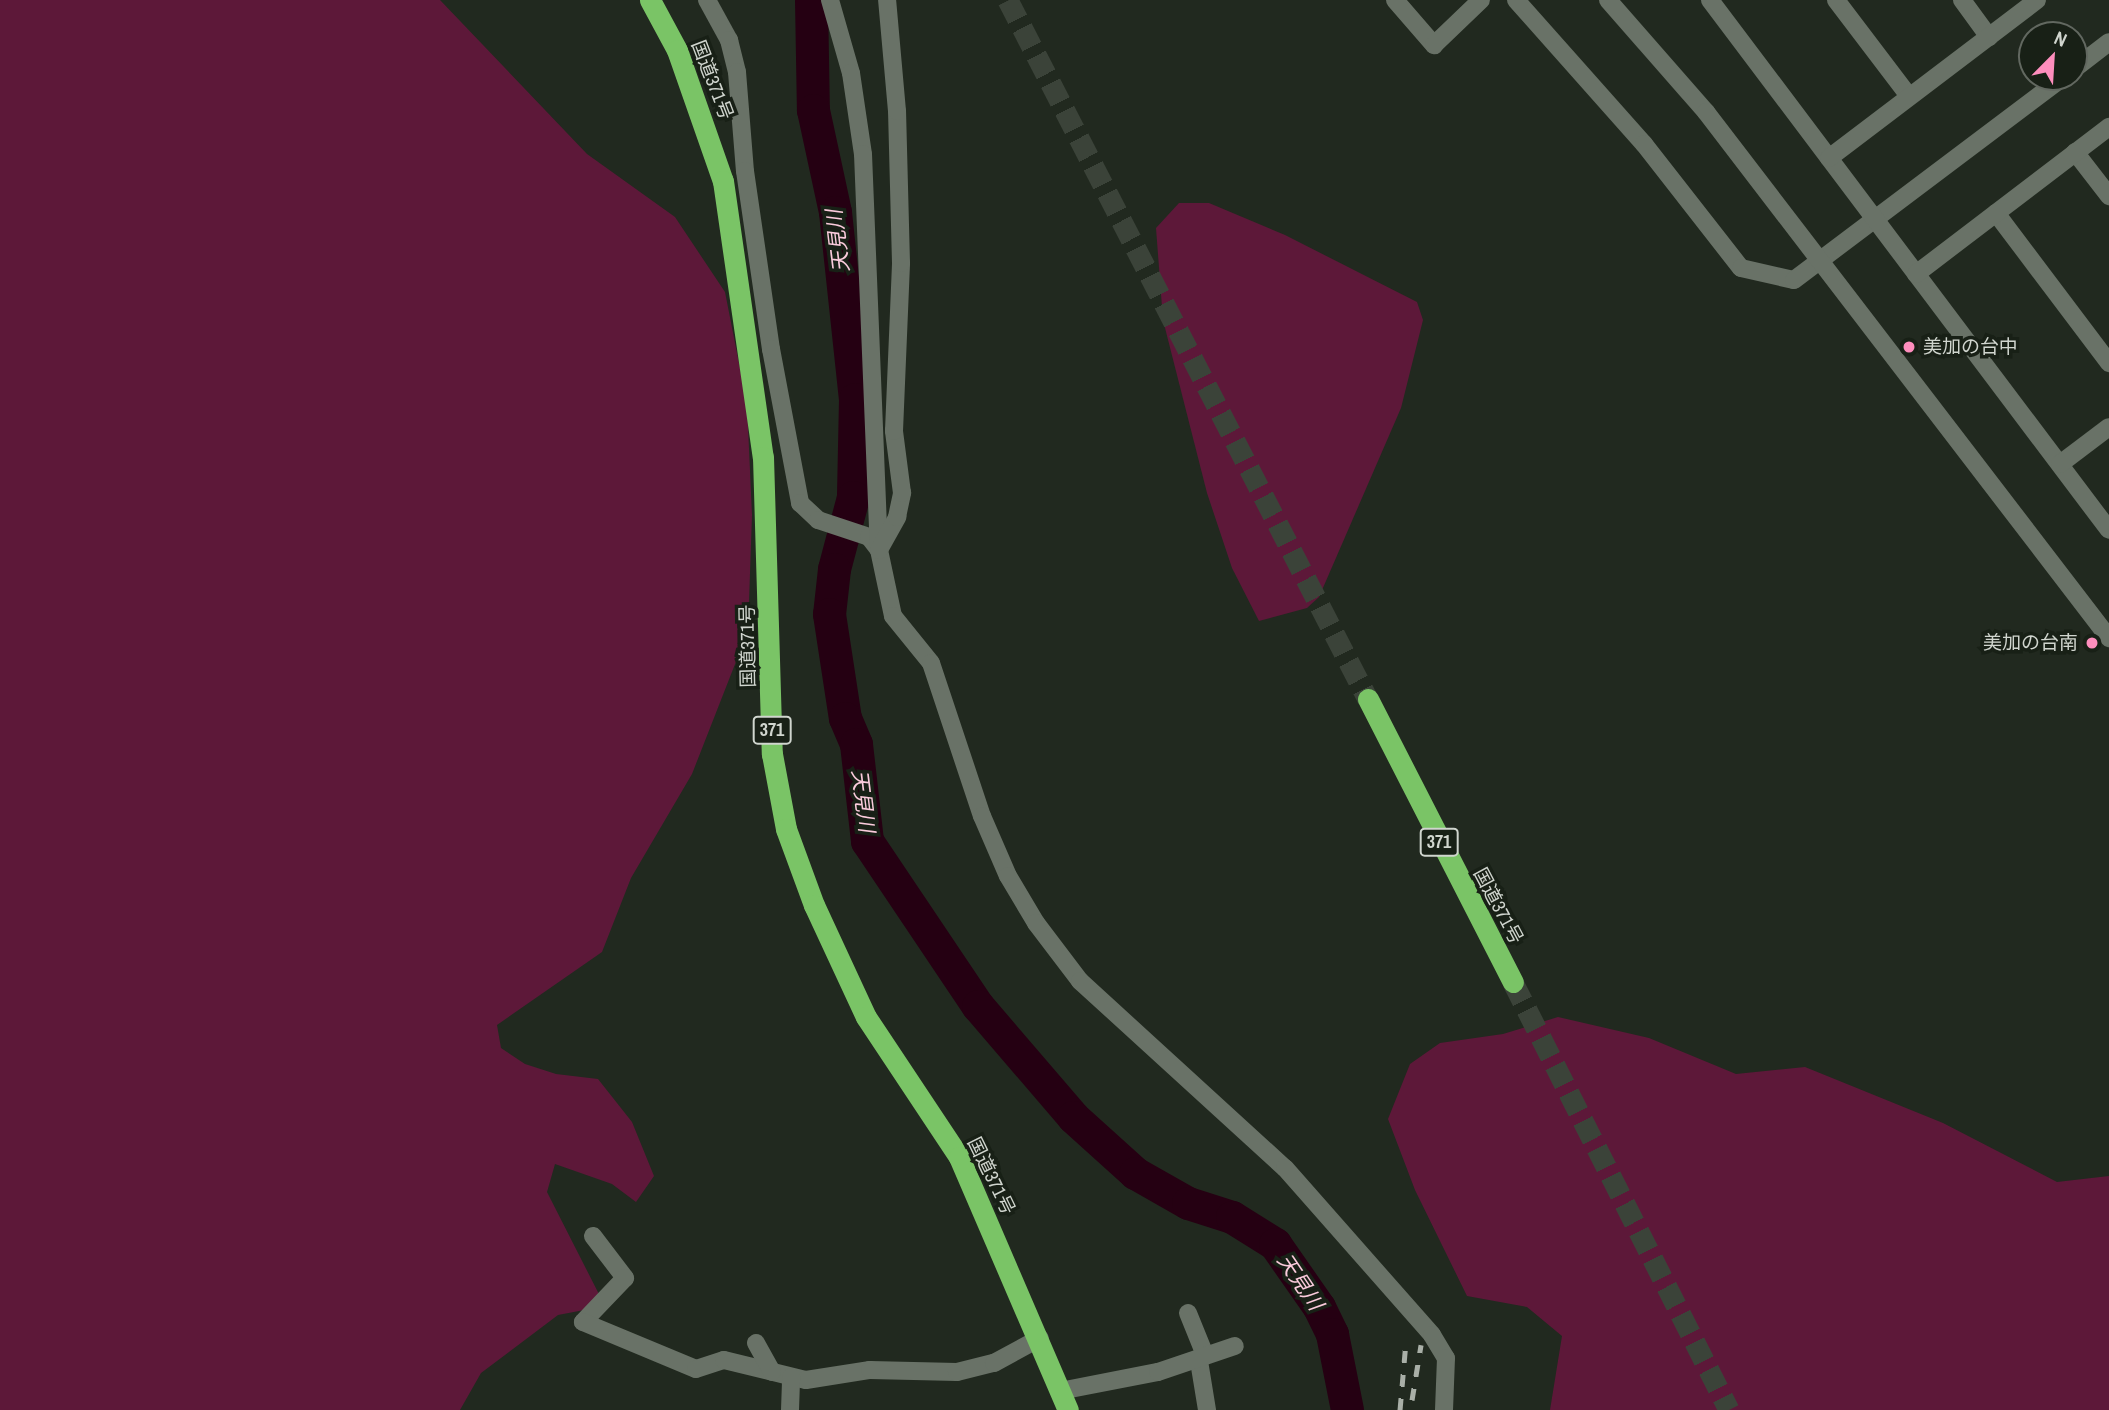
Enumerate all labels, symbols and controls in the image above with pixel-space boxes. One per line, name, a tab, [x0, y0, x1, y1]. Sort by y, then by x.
north arrow	[2018, 21, 2088, 91]
text: N	[2050, 24, 2071, 53]
street label: 国道371号	[686, 37, 738, 123]
water label: 天見川	[822, 208, 854, 274]
place label: 美加の台中	[1923, 336, 2018, 358]
marker: 美加の台中	[1901, 339, 1917, 355]
street label: 国道371号	[736, 604, 760, 688]
place label: 美加の台南	[1983, 632, 2078, 654]
marker: 美加の台南	[2084, 635, 2100, 651]
road number: 371	[751, 716, 793, 744]
water label: 天見川	[847, 768, 879, 834]
road number: 371	[1418, 828, 1460, 856]
street label: 国道371号	[1468, 864, 1528, 948]
street label: 国道371号	[963, 1134, 1019, 1218]
water label: 天見川	[1272, 1249, 1328, 1315]

